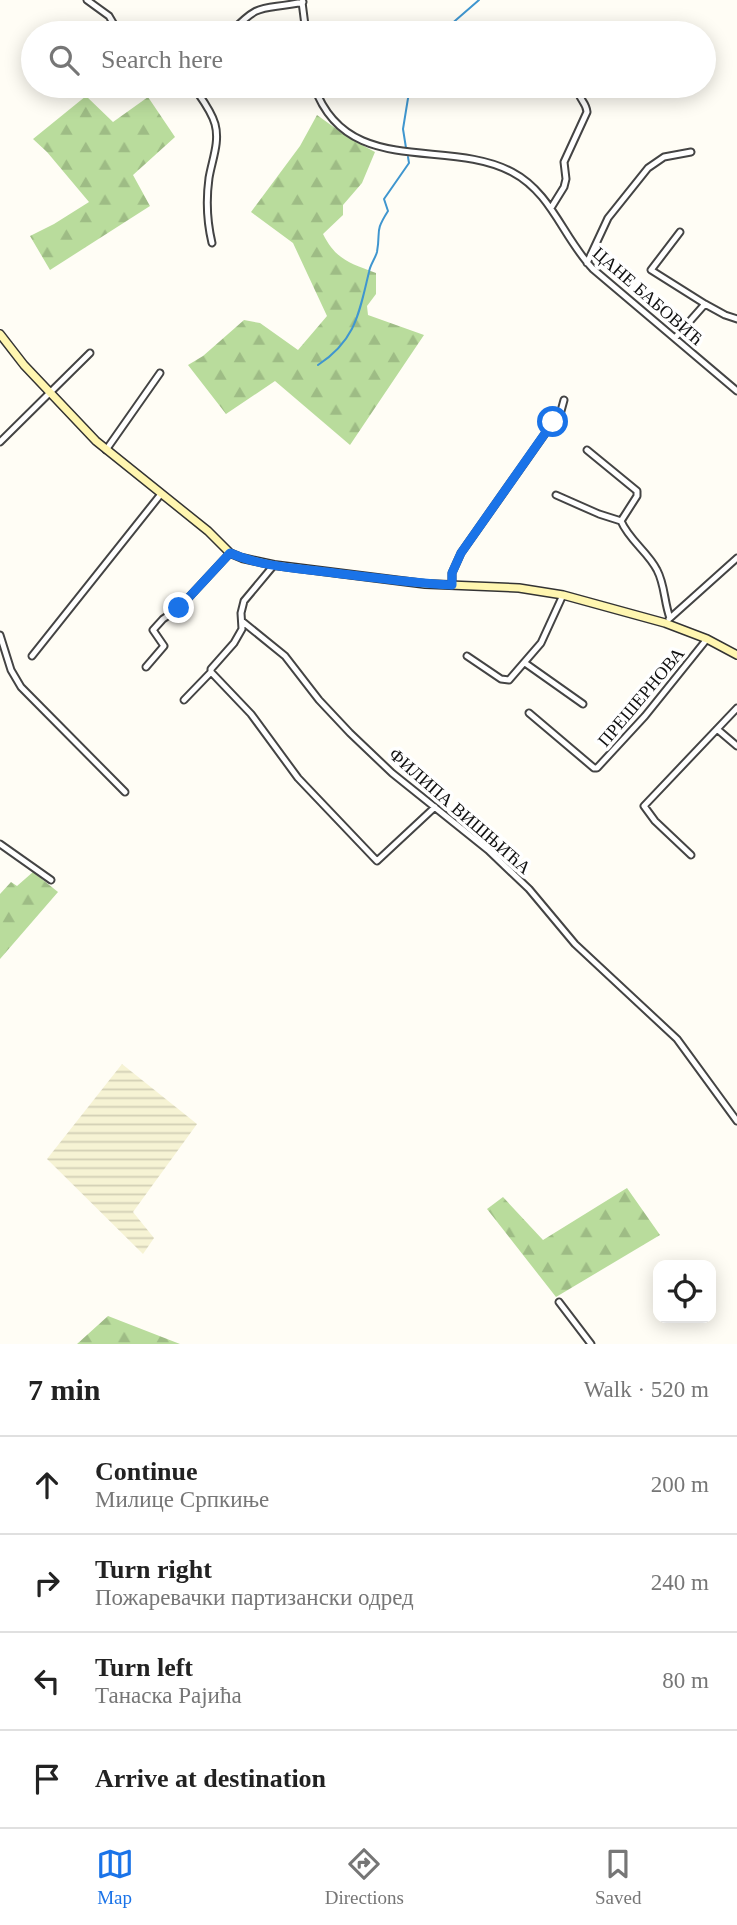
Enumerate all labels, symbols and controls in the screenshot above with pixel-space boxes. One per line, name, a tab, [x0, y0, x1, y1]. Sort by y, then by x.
search box	[21, 21, 716, 98]
icon: search	[45, 41, 83, 79]
text: Search here	[101, 45, 223, 74]
street label: ЦАНЕ БАБОВИЋ	[589, 243, 708, 350]
route start	[537, 406, 568, 437]
route end	[163, 592, 194, 623]
street label: ПРЕШЕРНОВА	[594, 643, 688, 751]
street label: ФИЛИПА ВИШЊИЋА	[385, 744, 535, 878]
map controls	[653, 1260, 716, 1323]
button: locate	[653, 1260, 716, 1323]
text: 7 min	[28, 1373, 101, 1406]
text: Walk · 520 m	[584, 1377, 709, 1402]
text: Continue	[95, 1457, 198, 1486]
icon: ahead	[28, 1466, 66, 1504]
text: 200 m	[651, 1472, 709, 1497]
text: Милице Српкиње	[95, 1487, 269, 1512]
text: Turn right	[95, 1555, 212, 1584]
icon: right	[28, 1564, 66, 1602]
text: 240 m	[651, 1570, 709, 1595]
text: Пожаревачки партизански одред	[95, 1585, 414, 1610]
text: Turn left	[95, 1653, 193, 1682]
icon: left	[28, 1662, 66, 1700]
text: 80 m	[662, 1668, 709, 1693]
text: Танаска Рајића	[95, 1683, 242, 1708]
icon: arrive	[28, 1760, 66, 1798]
text: Arrive at destination	[95, 1764, 326, 1793]
tab: Map	[96, 1845, 134, 1909]
tab: Directions	[325, 1845, 404, 1909]
tab: Saved	[595, 1845, 641, 1909]

